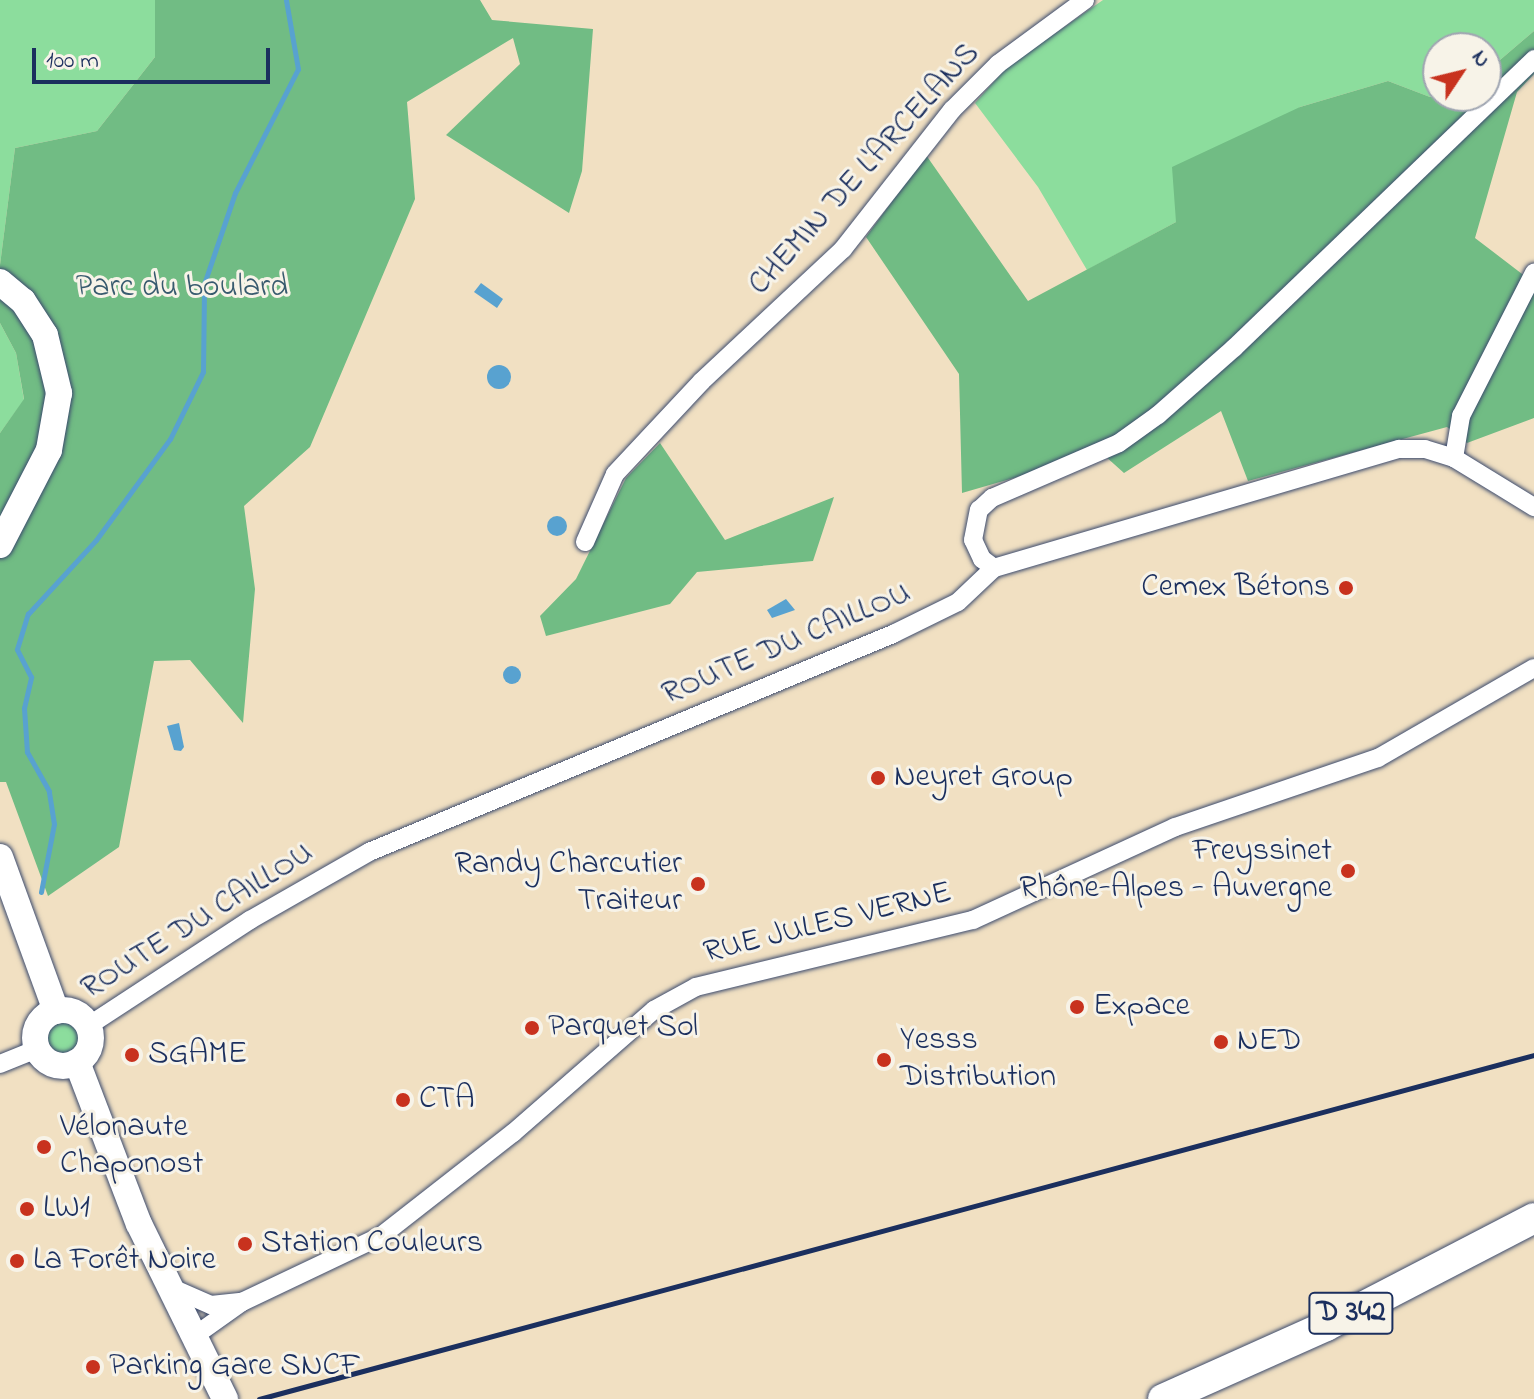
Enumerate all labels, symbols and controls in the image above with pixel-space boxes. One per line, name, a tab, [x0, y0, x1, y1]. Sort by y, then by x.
scale bar	[36, 32, 274, 82]
north arrow	[1422, 32, 1502, 112]
street label: CHEMIN DE L'ARCELANS	[741, 36, 989, 304]
text: 100 m	[46, 44, 99, 79]
text: N	[1463, 44, 1497, 75]
park label: Parc du boulard	[76, 269, 288, 307]
place label: Cemex Bétons	[1141, 569, 1330, 607]
street label: ROUTE DU CAILLOU	[657, 575, 917, 715]
marker: Cemex Bétons	[1337, 579, 1355, 597]
place label: Neyret Group	[894, 759, 1073, 797]
marker: Neyret Group	[869, 769, 887, 787]
place label: Freyssinet Rhône-Alpes - Auvergne	[1019, 834, 1332, 909]
street label: ROUTE DU CAILLOU	[75, 835, 321, 1009]
place label: Randy Charcutier Traiteur	[454, 847, 682, 922]
marker: Freyssinet Rhône-Alpes - Auvergne	[1339, 862, 1357, 880]
marker: Randy Charcutier Traiteur	[689, 875, 707, 893]
street label: RUE JULES VERNE	[700, 875, 956, 973]
place label: Expace	[1093, 988, 1190, 1026]
marker: Expace	[1068, 998, 1086, 1016]
place label: Parquet Sol	[548, 1009, 698, 1047]
marker: Parquet Sol	[523, 1019, 541, 1037]
place label: Yesss Distribution	[900, 1023, 1056, 1098]
place label: NED	[1237, 1023, 1301, 1061]
marker: NED	[1212, 1033, 1230, 1051]
place label: SGAME	[148, 1036, 247, 1074]
marker: SGAME	[123, 1046, 141, 1064]
marker: Yesss Distribution	[875, 1051, 893, 1069]
place label: CTA	[419, 1081, 475, 1119]
marker: CTA	[394, 1091, 412, 1109]
place label: Vélonaute Chaponost	[60, 1110, 204, 1185]
marker: Vélonaute Chaponost	[35, 1138, 53, 1156]
place label: LW1	[43, 1190, 90, 1228]
marker: LW1	[18, 1200, 36, 1218]
place label: Station Couleurs	[261, 1225, 483, 1263]
marker: Station Couleurs	[236, 1235, 254, 1253]
place label: La Forêt Noire	[33, 1242, 216, 1280]
marker: La Forêt Noire	[8, 1252, 26, 1270]
road number: D 342	[1307, 1287, 1395, 1339]
place label: Parking Gare SNCF	[109, 1348, 361, 1386]
marker: Parking Gare SNCF	[84, 1358, 102, 1376]

